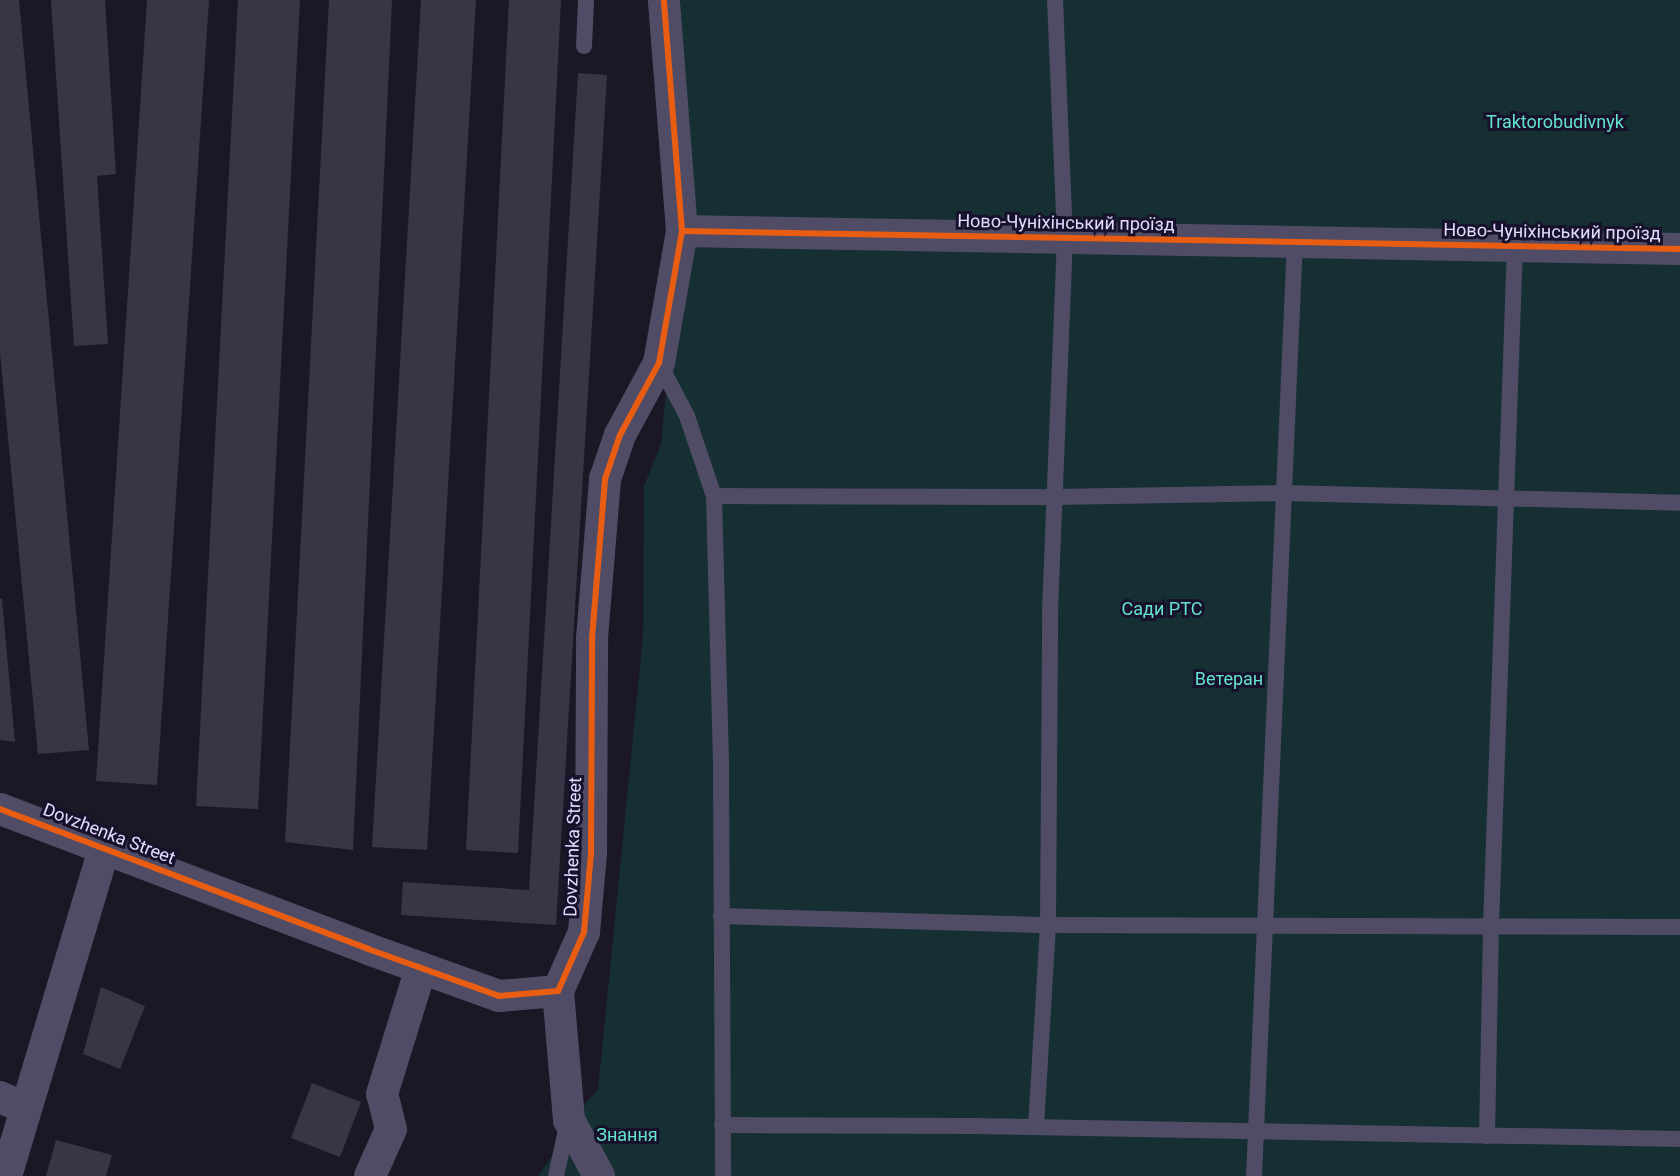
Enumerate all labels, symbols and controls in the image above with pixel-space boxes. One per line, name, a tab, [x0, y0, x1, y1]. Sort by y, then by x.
park label: Traktorobudivnyk	[1486, 111, 1624, 133]
street label: Ново-Чуніхінський проїзд	[957, 210, 1175, 236]
street label: Ново-Чуніхінський проїзд	[1443, 219, 1661, 245]
park label: Сади РТС	[1122, 598, 1202, 620]
park label: Ветеран	[1195, 668, 1263, 690]
street label: Dovzhenka Street	[560, 777, 586, 917]
street label: Dovzhenka Street	[40, 799, 178, 869]
park label: Знання	[596, 1124, 658, 1146]

